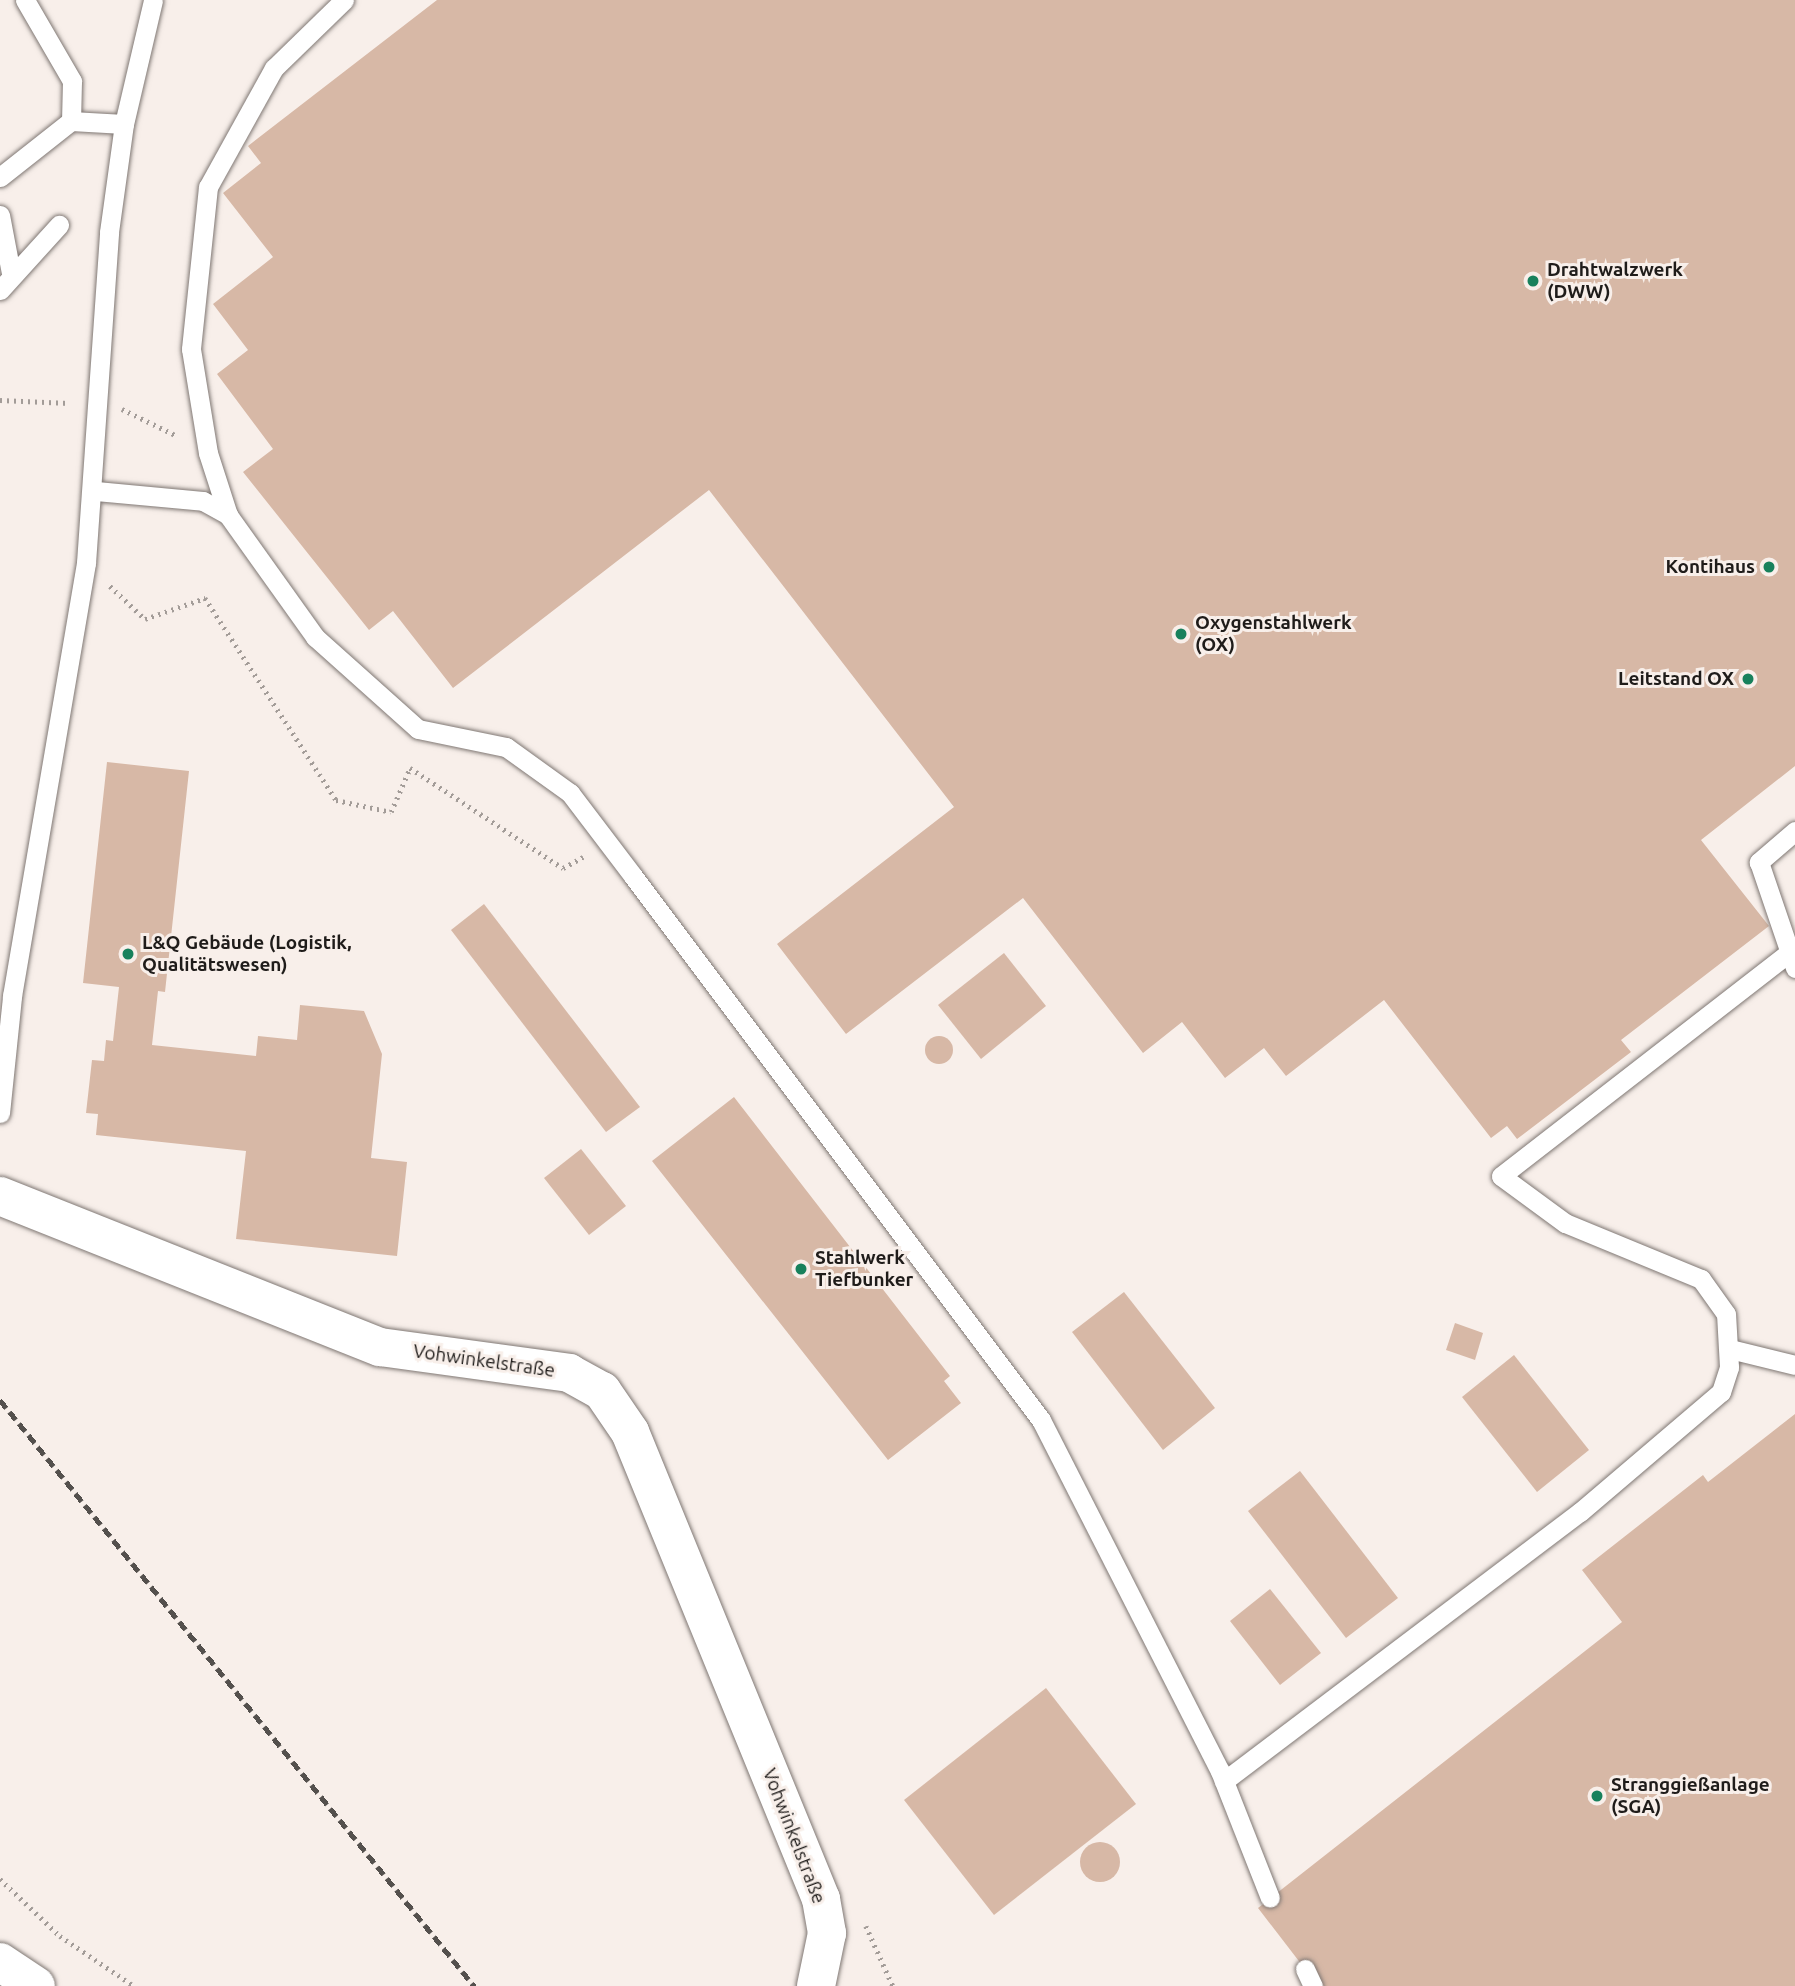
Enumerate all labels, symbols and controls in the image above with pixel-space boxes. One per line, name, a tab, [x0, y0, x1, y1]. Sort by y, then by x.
place label: Drahtwalzwerk (DWW)	[1547, 259, 1683, 303]
marker: Drahtwalzwerk (DWW)	[1525, 273, 1541, 289]
place label: Kontihaus	[1665, 556, 1755, 578]
marker: Kontihaus	[1761, 559, 1777, 575]
place label: Oxygenstahlwerk (OX)	[1195, 612, 1352, 656]
marker: Oxygenstahlwerk (OX)	[1173, 626, 1189, 642]
place label: Leitstand OX	[1618, 668, 1734, 690]
marker: Leitstand OX	[1740, 671, 1756, 687]
place label: L&Q Gebäude (Logistik, Qualitätswesen)	[142, 932, 352, 976]
marker: L&Q Gebäude (Logistik, Qualitätswesen)	[120, 946, 136, 962]
place label: Stahlwerk Tiefbunker	[815, 1247, 913, 1291]
marker: Stahlwerk Tiefbunker	[793, 1261, 809, 1277]
street label: Vohwinkelstraße	[412, 1340, 556, 1382]
street label: Vohwinkelstraße	[758, 1765, 830, 1907]
place label: Stranggießanlage (SGA)	[1611, 1774, 1770, 1818]
marker: Stranggießanlage (SGA)	[1589, 1788, 1605, 1804]

